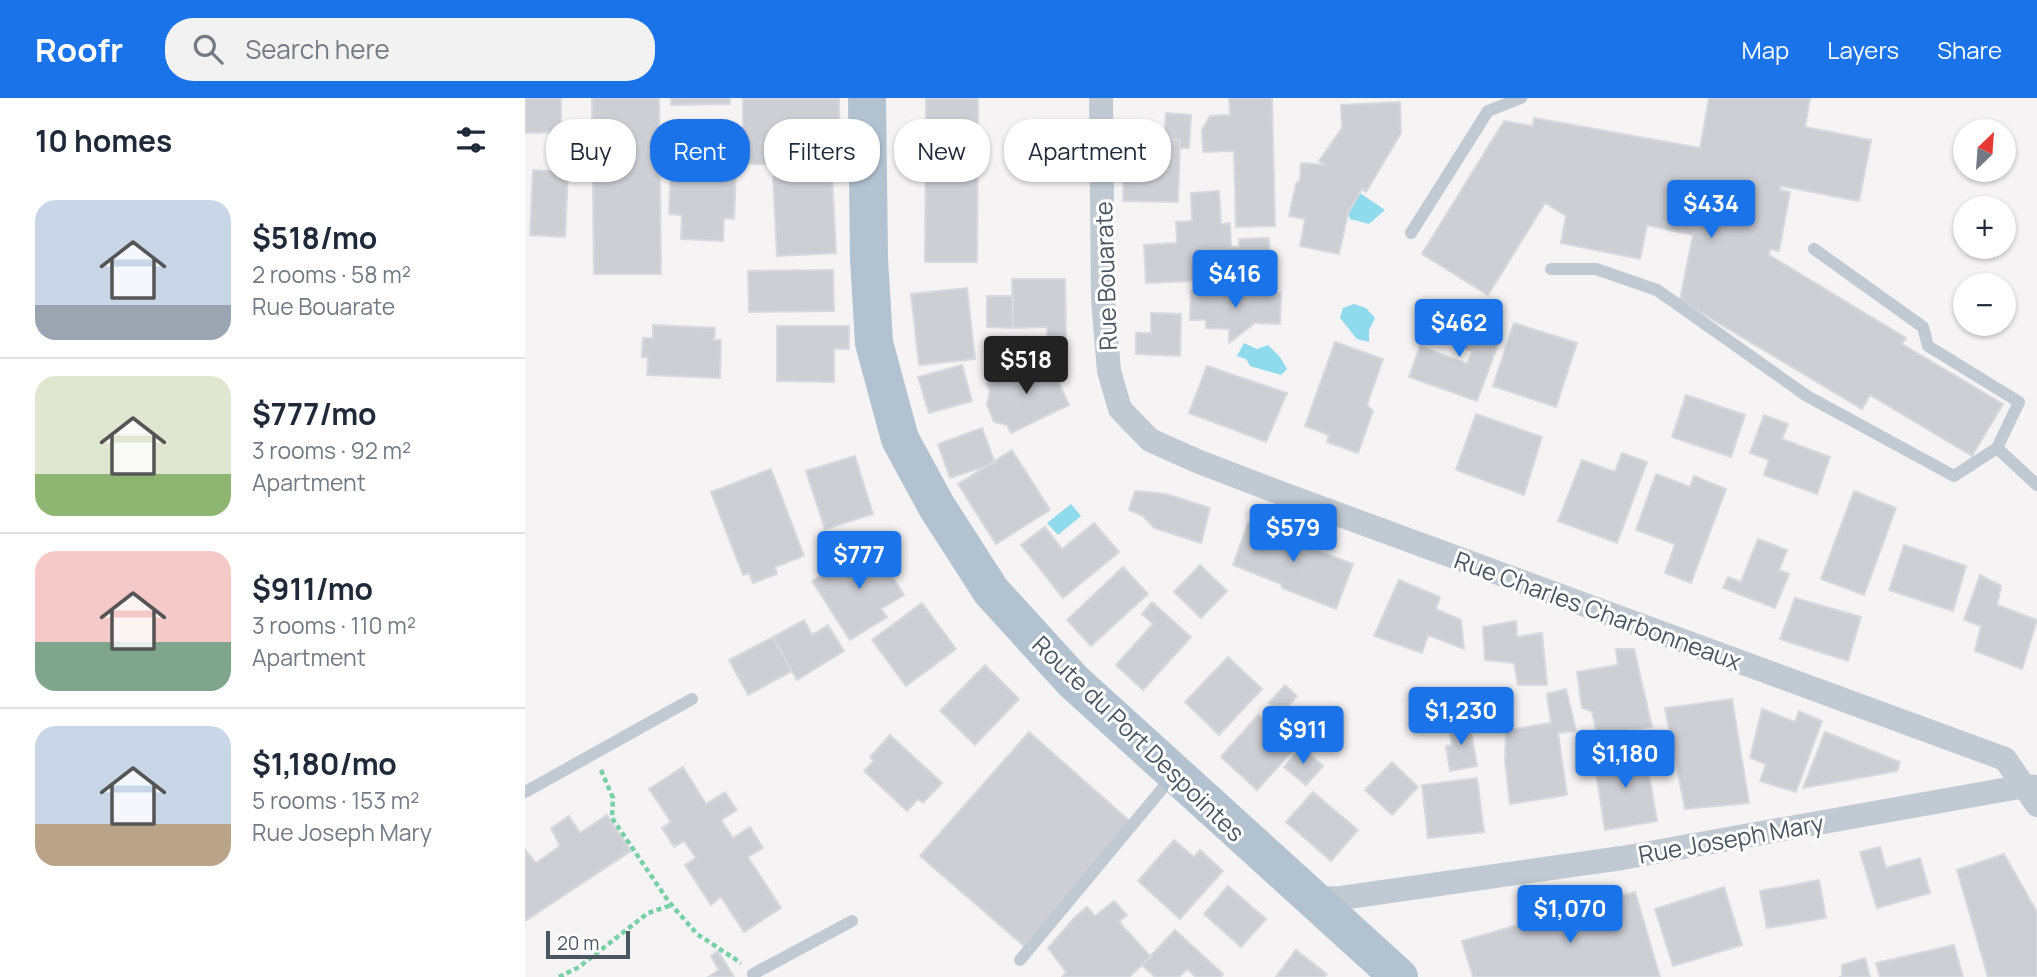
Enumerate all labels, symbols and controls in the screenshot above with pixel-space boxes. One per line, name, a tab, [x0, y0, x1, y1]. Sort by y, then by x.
search box	[165, 18, 655, 81]
text: Roofr	[35, 27, 123, 72]
icon: search	[189, 30, 227, 68]
text: Search here	[245, 31, 390, 67]
text: Map	[1742, 33, 1789, 66]
text: Layers	[1827, 33, 1899, 66]
text: Share	[1937, 33, 2002, 66]
chip: Buy	[546, 119, 636, 182]
chip: Rent	[650, 119, 750, 182]
chip: Filters	[764, 119, 880, 182]
chip: New	[894, 119, 990, 182]
chip: Apartment	[1004, 119, 1171, 182]
north arrow	[1953, 119, 2016, 182]
map controls	[1953, 119, 2016, 336]
text: 10 homes	[35, 120, 172, 161]
icon: filters	[452, 121, 490, 159]
pin: $434	[1670, 180, 1752, 240]
text: $434	[1683, 187, 1739, 219]
button: +	[1953, 196, 2016, 259]
street label: Rue Bouarate	[1086, 201, 1124, 351]
text: $518/mo	[252, 217, 377, 258]
icon: home	[91, 228, 175, 312]
pin: $416	[1194, 250, 1276, 310]
text: $416	[1209, 257, 1261, 289]
text: 2 rooms · 58 m²	[252, 258, 411, 290]
button: −	[1953, 273, 2016, 336]
text: Rue Bouarate	[252, 290, 395, 322]
pin: $462	[1418, 300, 1500, 359]
text: $462	[1431, 306, 1487, 338]
pin: $518	[985, 336, 1067, 396]
text: $518	[1000, 343, 1052, 375]
text: $777/mo	[252, 393, 377, 434]
icon: home	[91, 404, 175, 488]
text: 3 rooms · 92 m²	[252, 434, 411, 466]
text: Apartment	[252, 466, 366, 498]
pin: $579	[1252, 504, 1334, 564]
text: $579	[1266, 511, 1320, 543]
pin: $777	[818, 532, 900, 591]
text: $777	[833, 538, 885, 570]
street label: Rue Charles Charbonneaux	[1450, 543, 1746, 677]
text: $911/mo	[252, 568, 373, 609]
icon: home	[91, 579, 175, 663]
text: 3 rooms · 110 m²	[252, 609, 416, 641]
street label: Route du Port Despointes	[1026, 628, 1252, 848]
text: Apartment	[252, 641, 366, 673]
pin: $1,230	[1404, 688, 1518, 747]
text: $1,230	[1425, 694, 1497, 726]
pin: $911	[1262, 706, 1344, 766]
text: $911	[1279, 713, 1327, 745]
pin: $1,180	[1568, 730, 1682, 790]
text: $1,180	[1591, 737, 1659, 769]
text: $1,180/mo	[252, 743, 397, 784]
icon: home	[91, 754, 175, 838]
text: 5 rooms · 153 m²	[252, 784, 419, 816]
street label: Rue Joseph Mary	[1636, 805, 1827, 871]
text: Rue Joseph Mary	[252, 816, 432, 848]
pin: $1,070	[1513, 886, 1627, 945]
text: $1,070	[1533, 892, 1607, 924]
scale bar	[546, 928, 630, 960]
text: 20 m	[557, 930, 599, 956]

